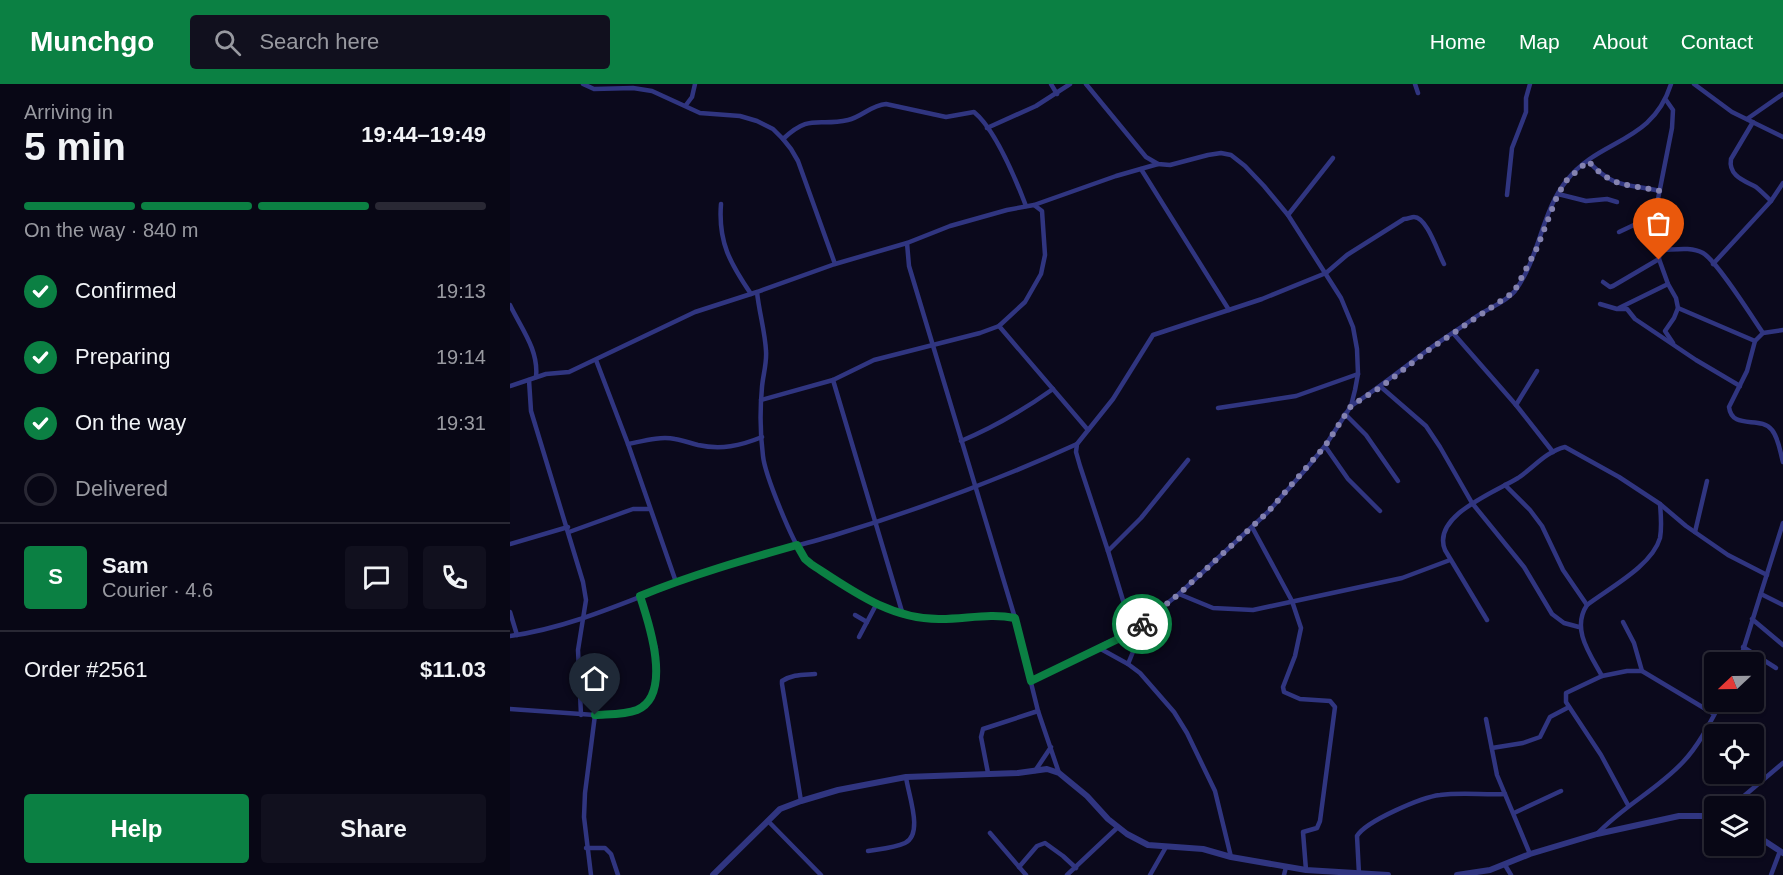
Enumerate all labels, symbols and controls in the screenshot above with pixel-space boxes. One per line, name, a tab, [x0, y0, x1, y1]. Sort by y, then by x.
search box	[190, 15, 610, 69]
text: Munchgo	[30, 26, 154, 57]
icon: search	[211, 26, 244, 59]
text: Search here	[259, 29, 379, 54]
text: Home	[1430, 30, 1486, 53]
text: Map	[1519, 30, 1560, 53]
text: About	[1593, 30, 1648, 53]
text: Contact	[1681, 30, 1753, 53]
text: Arriving in	[24, 101, 113, 123]
text: 19:44–19:49	[361, 122, 486, 147]
text: 5 min	[24, 125, 126, 168]
pin	[1633, 198, 1684, 260]
icon: bag	[1642, 207, 1675, 240]
text: On the way · 840 m	[24, 219, 199, 241]
icon: check	[24, 275, 57, 308]
text: Confirmed	[75, 278, 176, 303]
text: 19:13	[436, 280, 486, 302]
icon: check	[24, 341, 57, 374]
text: Preparing	[75, 344, 170, 369]
text: 19:14	[436, 346, 486, 368]
icon: check	[24, 407, 57, 440]
text: On the way	[75, 410, 186, 435]
text: 19:31	[436, 412, 486, 434]
text: Delivered	[75, 476, 168, 501]
button: chat	[345, 546, 408, 609]
button: phone	[423, 546, 486, 609]
text: Sam	[102, 553, 148, 578]
text: S	[48, 564, 63, 589]
text: Courier · 4.6	[102, 579, 213, 601]
courier	[1112, 594, 1172, 654]
icon: bike	[1126, 608, 1159, 641]
north arrow	[1704, 652, 1764, 712]
map controls	[1704, 652, 1764, 856]
pin	[569, 653, 620, 715]
text: Order #2561	[24, 657, 148, 682]
text: $11.03	[420, 657, 486, 682]
icon: home	[578, 662, 611, 695]
button: locate	[1704, 724, 1764, 784]
button: Help	[24, 794, 249, 863]
button: Share	[261, 794, 486, 863]
button: layers	[1704, 796, 1764, 856]

